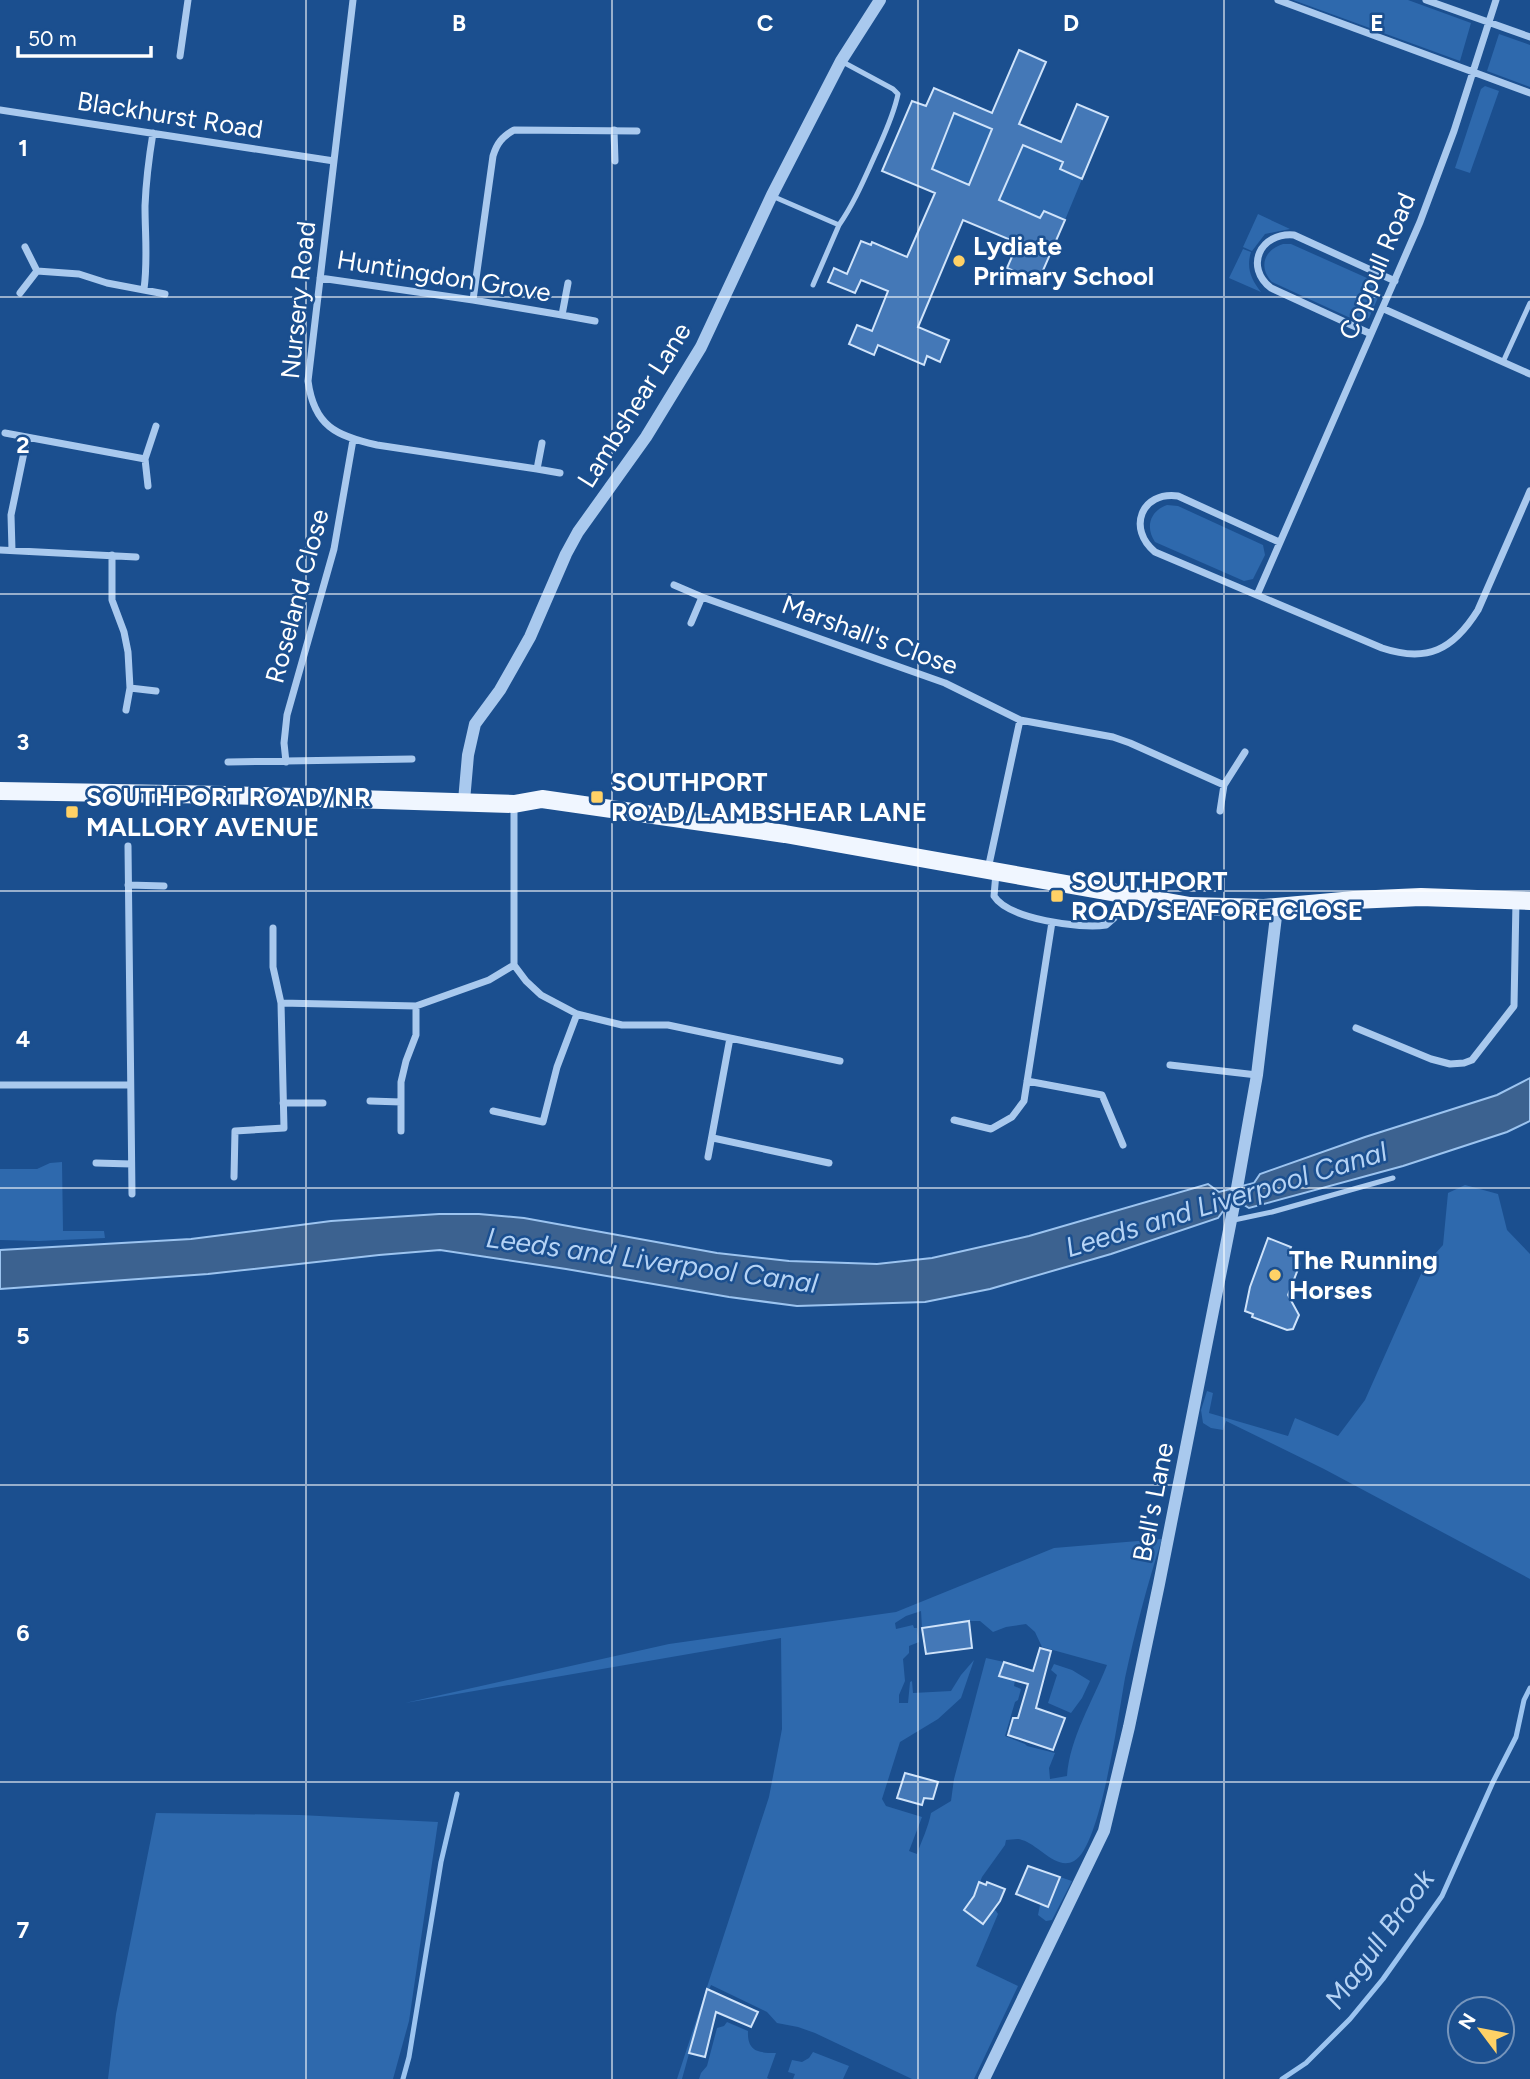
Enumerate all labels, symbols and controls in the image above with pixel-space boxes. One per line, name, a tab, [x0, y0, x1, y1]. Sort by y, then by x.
text: B	[452, 9, 466, 37]
text: C	[757, 9, 774, 37]
text: D	[1063, 9, 1079, 37]
text: E	[1370, 9, 1384, 37]
scale bar	[18, 14, 150, 58]
text: 50 m	[28, 26, 77, 51]
street label: Blackhurst Road	[75, 85, 265, 145]
text: 1	[18, 134, 28, 162]
street label: Coppull Road	[1332, 188, 1422, 344]
street label: Nursery Road	[274, 220, 322, 380]
place label: Lydiate Primary School	[973, 230, 1154, 292]
street label: Huntingdon Grove	[335, 243, 553, 309]
marker: Lydiate Primary School	[951, 253, 967, 269]
street label: Lambshear Lane	[570, 316, 698, 494]
text: 2	[16, 431, 30, 459]
street label: Roseland Close	[258, 506, 336, 686]
street label: Marshall's Close	[778, 588, 962, 682]
text: 3	[17, 728, 29, 756]
place label: SOUTHPORT ROAD/LAMBSHEAR LANE	[611, 766, 927, 828]
place label: SOUTHPORT ROAD/NR MALLORY AVENUE	[86, 781, 371, 843]
marker: SOUTHPORT ROAD/LAMBSHEAR LANE	[589, 789, 605, 805]
marker: SOUTHPORT ROAD/NR MALLORY AVENUE	[64, 804, 80, 820]
place label: SOUTHPORT ROAD/SEAFORE CLOSE	[1071, 865, 1363, 927]
marker: SOUTHPORT ROAD/SEAFORE CLOSE	[1049, 888, 1065, 904]
text: 4	[16, 1025, 30, 1053]
water label: Leeds and Liverpool Canal	[1061, 1134, 1392, 1264]
water label: Leeds and Liverpool Canal	[484, 1220, 821, 1300]
place label: The Running Horses	[1289, 1244, 1438, 1306]
marker: The Running Horses	[1267, 1267, 1283, 1283]
text: 5	[16, 1322, 30, 1350]
street label: Bell's Lane	[1126, 1440, 1180, 1564]
text: 6	[16, 1619, 30, 1647]
water label: Magull Brook	[1317, 1861, 1442, 2015]
text: 7	[17, 1916, 30, 1944]
north arrow	[1446, 1995, 1516, 2065]
text: N	[1453, 2009, 1481, 2034]

